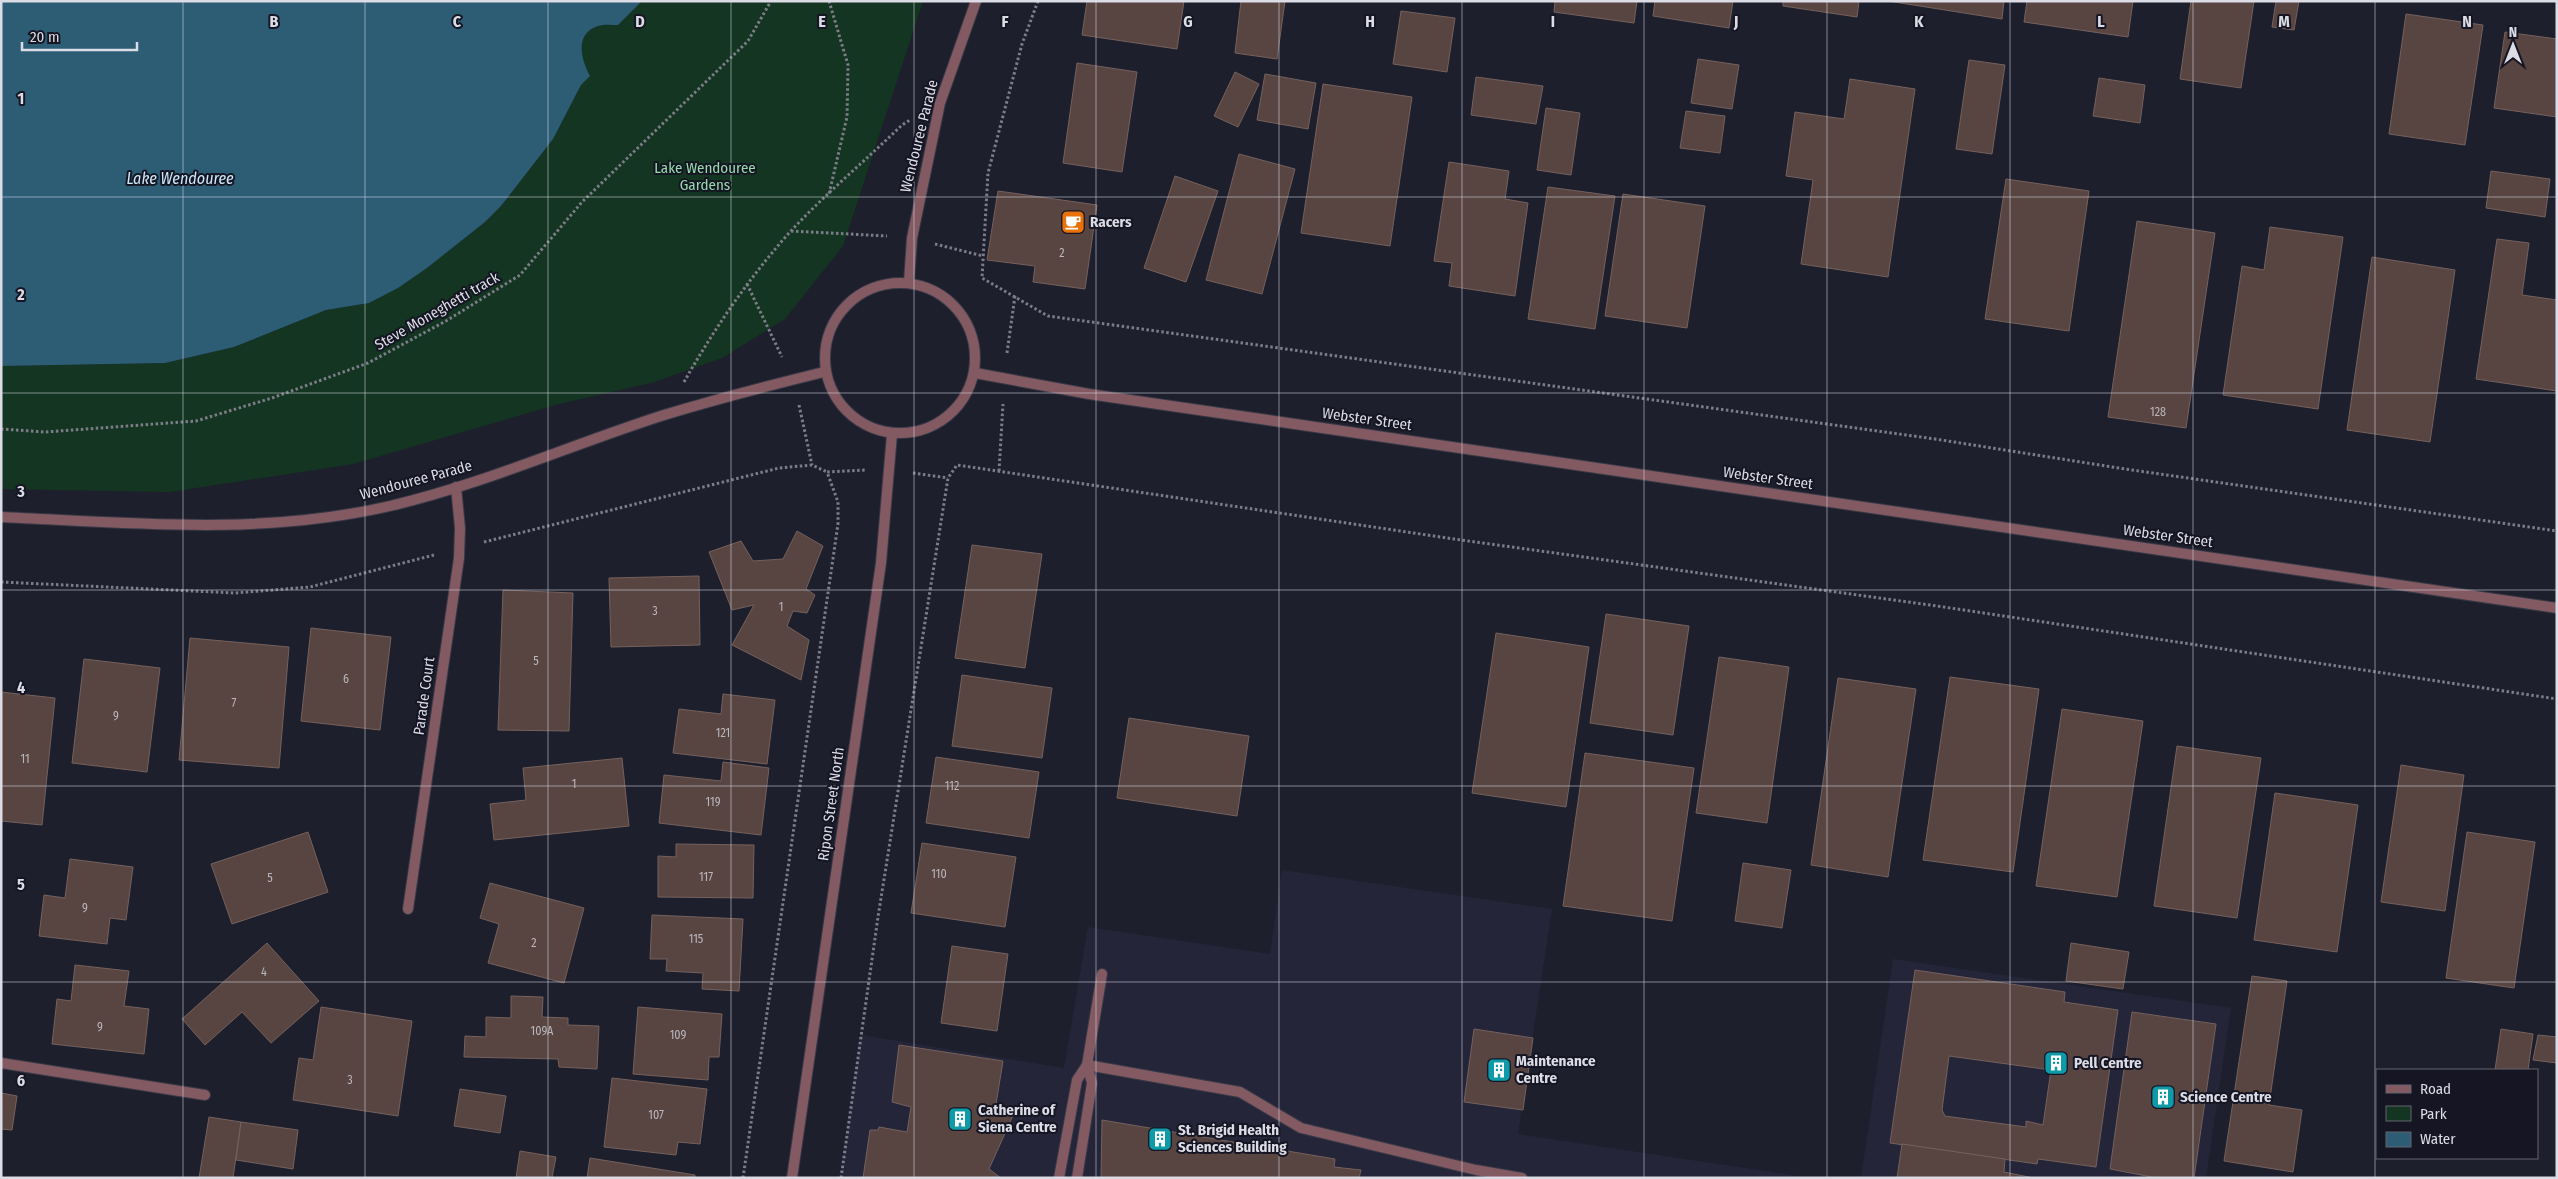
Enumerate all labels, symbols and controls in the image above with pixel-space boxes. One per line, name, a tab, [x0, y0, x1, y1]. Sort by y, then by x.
text: B	[270, 12, 279, 31]
text: C	[453, 12, 462, 31]
text: D	[635, 12, 645, 31]
text: E	[818, 12, 826, 31]
text: F	[1001, 12, 1009, 31]
text: G	[1183, 12, 1193, 31]
text: H	[1365, 12, 1375, 31]
text: I	[1551, 12, 1555, 31]
text: J	[1733, 12, 1738, 31]
text: K	[1914, 12, 1924, 31]
text: L	[2097, 12, 2105, 31]
text: M	[2278, 12, 2290, 31]
text: N	[2462, 12, 2472, 31]
scale bar	[22, 20, 138, 52]
north arrow	[2488, 20, 2538, 70]
text: N	[2509, 24, 2517, 41]
text: 20 m	[30, 28, 60, 46]
street label: Wendouree Parade	[896, 78, 942, 194]
text: 1	[18, 89, 24, 108]
park label: Lake Wendouree Gardens	[654, 159, 756, 194]
water label: Lake Wendouree	[126, 169, 234, 188]
cafe icon: Racers	[1060, 209, 1086, 235]
place label: Racers	[1090, 213, 1132, 231]
house number: 2	[1059, 246, 1065, 260]
street label: Steve Moneghetti track	[372, 268, 502, 354]
text: 2	[16, 285, 25, 304]
street label: Webster Street	[1321, 404, 1413, 434]
house number: 128	[2150, 405, 2166, 419]
street label: Wendouree Parade	[358, 456, 474, 504]
street label: Webster Street	[1722, 463, 1814, 493]
text: 3	[16, 482, 25, 501]
street label: Webster Street	[2122, 521, 2214, 551]
house number: 1	[779, 600, 783, 614]
house number: 3	[652, 604, 658, 618]
house number: 5	[533, 654, 539, 668]
street label: Parade Court	[410, 656, 438, 736]
house number: 6	[343, 672, 349, 686]
text: 4	[17, 678, 25, 697]
house number: 7	[232, 696, 237, 710]
house number: 9	[113, 709, 119, 723]
house number: 121	[716, 726, 730, 740]
street label: Ripon Street North	[814, 746, 848, 862]
house number: 11	[20, 752, 30, 766]
house number: 1	[572, 777, 576, 791]
house number: 112	[945, 779, 959, 793]
house number: 119	[705, 795, 721, 809]
house number: 110	[931, 867, 947, 881]
house number: 117	[699, 870, 713, 884]
house number: 5	[267, 871, 273, 885]
text: 5	[17, 875, 25, 894]
house number: 9	[82, 901, 88, 915]
house number: 115	[689, 932, 704, 946]
house number: 2	[531, 936, 537, 950]
house number: 4	[261, 965, 267, 979]
house number: 9	[97, 1020, 103, 1034]
house number: 109A	[531, 1024, 554, 1038]
house number: 109	[670, 1028, 687, 1042]
building icon: Pell Centre	[2043, 1050, 2069, 1076]
place label: Maintenance Centre	[1516, 1052, 1596, 1087]
place label: Pell Centre	[2074, 1054, 2142, 1072]
building icon: Maintenance Centre	[1486, 1057, 1512, 1083]
legend	[2376, 1069, 2538, 1159]
text: 6	[17, 1071, 25, 1090]
house number: 3	[347, 1073, 353, 1087]
text: Road	[2420, 1080, 2451, 1098]
building icon: Science Centre	[2150, 1084, 2176, 1110]
place label: Science Centre	[2180, 1088, 2272, 1106]
place label: Catherine of Siena Centre	[978, 1101, 1057, 1136]
text: Park	[2420, 1105, 2447, 1123]
building icon: Catherine of Siena Centre	[947, 1106, 973, 1132]
house number: 107	[648, 1108, 664, 1122]
place label: St. Brigid Health Sciences Building	[1178, 1121, 1287, 1156]
building icon: St. Brigid Health Sciences Building	[1147, 1126, 1173, 1152]
text: Water	[2420, 1130, 2456, 1148]

